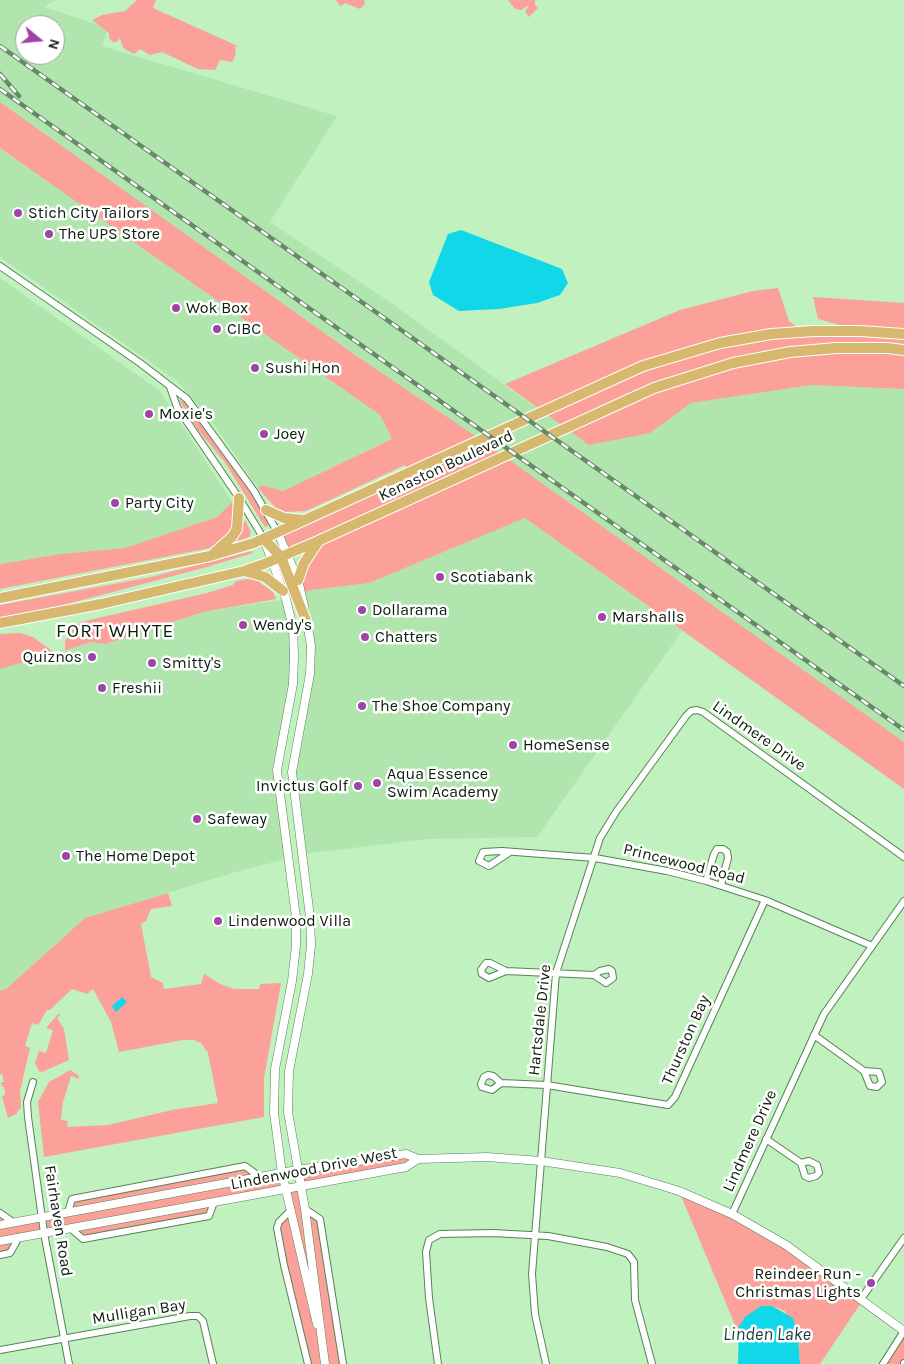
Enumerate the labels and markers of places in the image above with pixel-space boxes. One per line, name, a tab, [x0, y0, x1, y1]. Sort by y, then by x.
place label: Stich City Tailors	[28, 203, 150, 223]
marker: Stich City Tailors	[12, 207, 24, 219]
place label: The UPS Store	[59, 224, 160, 244]
marker: The UPS Store	[43, 228, 55, 240]
place label: Wok Box	[186, 298, 248, 318]
marker: Wok Box	[170, 302, 182, 314]
place label: CIBC	[227, 319, 261, 339]
marker: CIBC	[211, 323, 223, 335]
place label: Sushi Hon	[265, 358, 340, 378]
marker: Sushi Hon	[249, 362, 261, 374]
place label: Moxie's	[159, 404, 213, 424]
marker: Moxie's	[143, 408, 155, 420]
place label: Joey	[274, 424, 305, 444]
marker: Joey	[258, 428, 270, 440]
place label: Party City	[125, 493, 194, 513]
marker: Party City	[109, 497, 121, 509]
place label: Scotiabank	[450, 567, 533, 587]
marker: Scotiabank	[434, 571, 446, 583]
place label: Dollarama	[372, 600, 447, 620]
marker: Dollarama	[356, 604, 368, 616]
place label: Marshalls	[612, 607, 684, 627]
marker: Marshalls	[596, 611, 608, 623]
place label: Wendy's	[253, 615, 312, 635]
marker: Wendy's	[237, 619, 249, 631]
place label: Chatters	[375, 627, 438, 647]
marker: Chatters	[359, 631, 371, 643]
place label: Quiznos	[23, 647, 82, 667]
marker: Quiznos	[86, 651, 98, 663]
place label: Smitty's	[162, 653, 221, 673]
marker: Smitty's	[146, 657, 158, 669]
place label: Freshii	[112, 678, 162, 698]
marker: Freshii	[96, 682, 108, 694]
place label: The Shoe Company	[372, 696, 511, 716]
marker: The Shoe Company	[356, 700, 368, 712]
place label: HomeSense	[523, 735, 610, 755]
marker: HomeSense	[507, 739, 519, 751]
place label: Aqua Essence Swim Academy	[387, 764, 498, 802]
place label: Invictus Golf	[256, 776, 348, 796]
marker: Aqua Essence Swim Academy	[371, 777, 383, 789]
marker: Invictus Golf	[352, 780, 364, 792]
place label: Safeway	[207, 809, 267, 829]
marker: Safeway	[191, 813, 203, 825]
place label: The Home Depot	[76, 846, 195, 866]
marker: The Home Depot	[60, 850, 72, 862]
place label: Lindenwood Villa	[228, 911, 351, 931]
marker: Lindenwood Villa	[212, 915, 224, 927]
place label: Reindeer Run - Christmas Lights	[735, 1264, 861, 1302]
marker: Reindeer Run - Christmas Lights	[865, 1277, 877, 1289]

